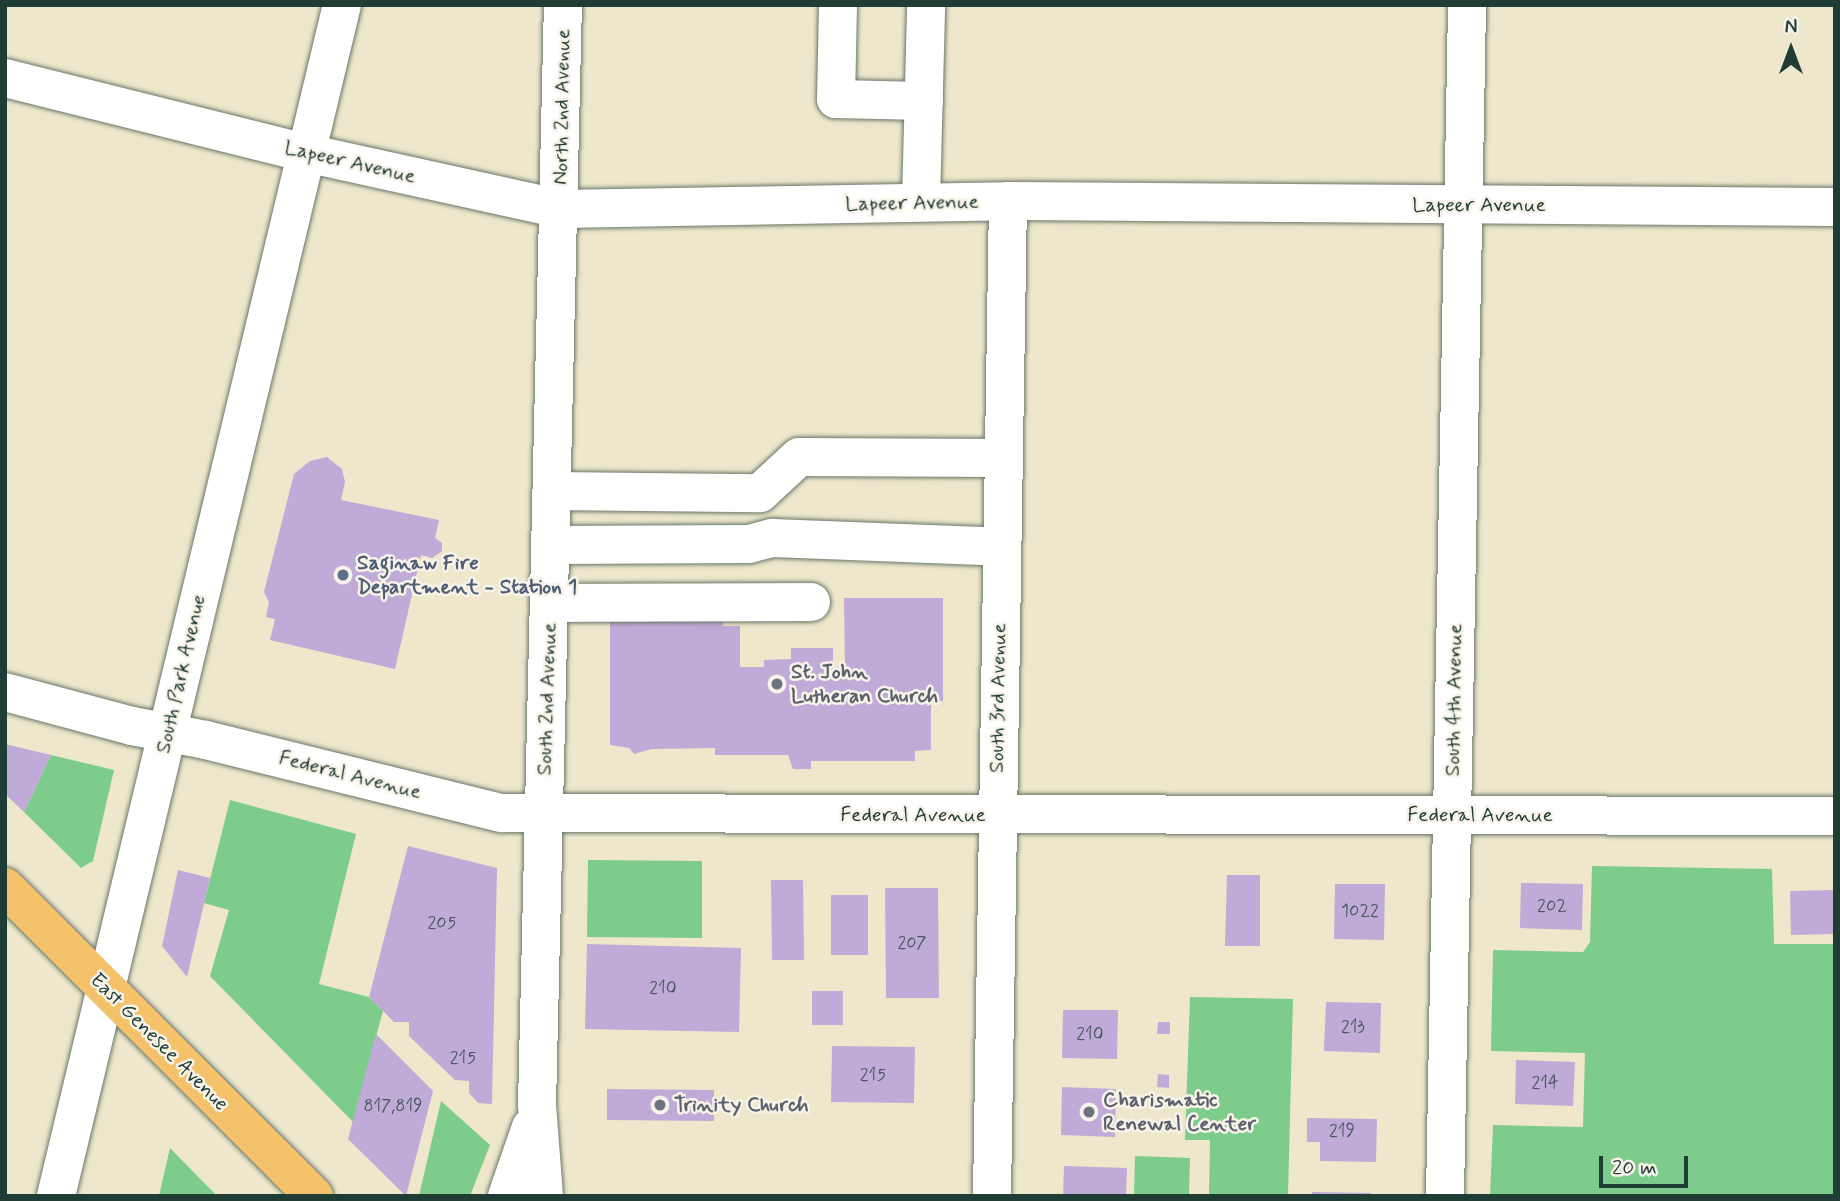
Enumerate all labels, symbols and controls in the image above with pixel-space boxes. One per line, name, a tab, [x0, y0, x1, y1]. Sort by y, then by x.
north arrow	[1756, 14, 1826, 84]
text: N	[1785, 15, 1797, 40]
street label: North 2nd Avenue	[548, 28, 576, 186]
street label: Lapeer Avenue	[282, 135, 418, 189]
street label: Lapeer Avenue	[845, 189, 979, 217]
street label: Lapeer Avenue	[1412, 192, 1546, 218]
place label: Saginaw Fire Department - Station 1	[357, 550, 577, 600]
marker: Saginaw Fire Department - Station 1	[335, 567, 351, 583]
street label: South Park Avenue	[150, 591, 212, 757]
street label: South 2nd Avenue	[532, 622, 562, 776]
street label: South 3rd Avenue	[984, 622, 1012, 774]
street label: South 4th Avenue	[1440, 623, 1468, 777]
place label: St. John Lutheran Church	[791, 659, 943, 709]
marker: St. John Lutheran Church	[769, 676, 785, 692]
street label: Federal Avenue	[279, 746, 421, 804]
street label: Federal Avenue	[843, 802, 983, 828]
street label: Federal Avenue	[1410, 802, 1550, 828]
house number: 202	[1537, 895, 1567, 917]
house number: 1022	[1341, 900, 1379, 922]
house number: 205	[427, 912, 457, 934]
house number: 207	[897, 932, 927, 954]
street label: East Genesee Avenue	[84, 967, 234, 1117]
house number: 210	[649, 977, 677, 999]
house number: 213	[1341, 1016, 1365, 1038]
house number: 210	[1076, 1023, 1104, 1045]
house number: 215	[450, 1047, 476, 1069]
house number: 215	[860, 1064, 886, 1086]
house number: 214	[1531, 1072, 1559, 1094]
place label: Charismatic Renewal Center	[1103, 1087, 1252, 1137]
place label: Trinity Church	[674, 1092, 813, 1118]
house number: 817,819	[363, 1095, 423, 1117]
marker: Trinity Church	[652, 1097, 668, 1113]
marker: Charismatic Renewal Center	[1081, 1104, 1097, 1120]
house number: 219	[1329, 1120, 1355, 1142]
scale bar	[1602, 1142, 1691, 1186]
text: 20 m	[1612, 1154, 1657, 1182]

